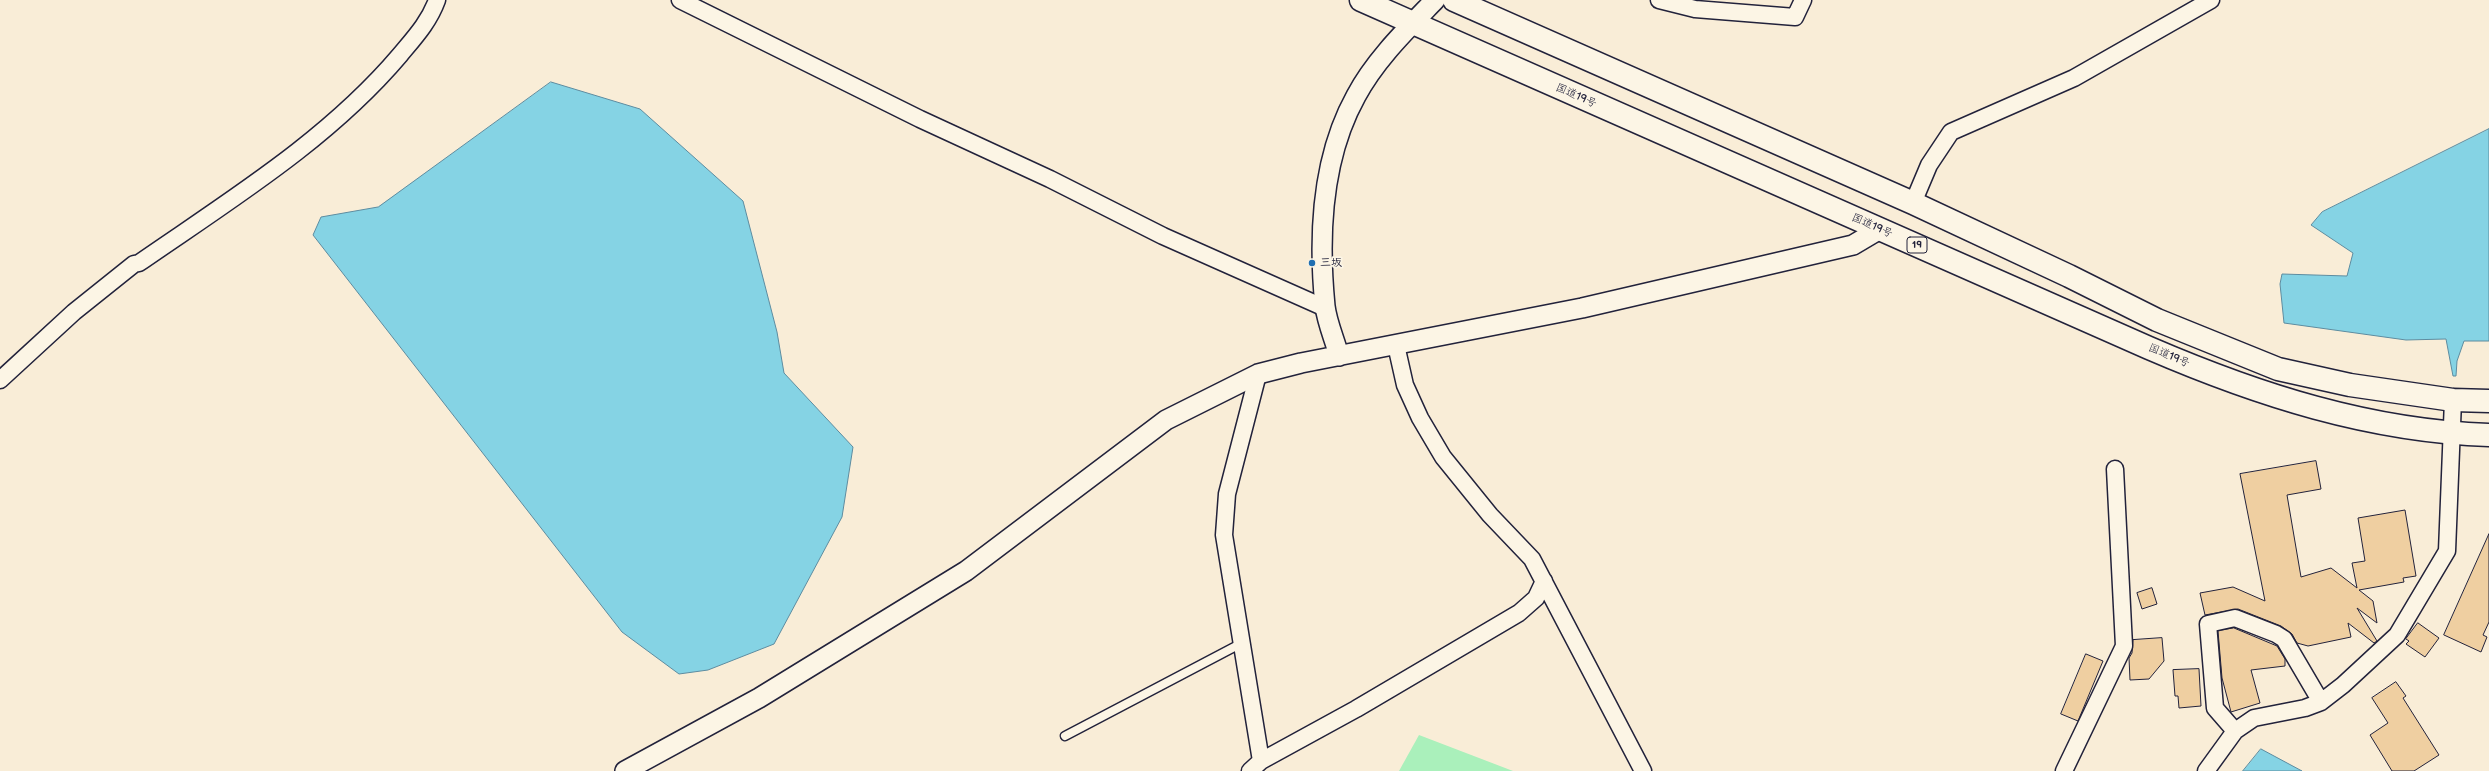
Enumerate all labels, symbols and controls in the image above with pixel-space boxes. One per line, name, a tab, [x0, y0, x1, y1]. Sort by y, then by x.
street label: 国道19号	[1553, 81, 1599, 111]
street label: 国道19号	[1849, 211, 1895, 241]
road number: 19	[1907, 237, 1927, 253]
place label: 三坂	[1320, 256, 1342, 270]
marker: 三坂	[1307, 258, 1317, 268]
street label: 国道19号	[2146, 341, 2192, 371]

